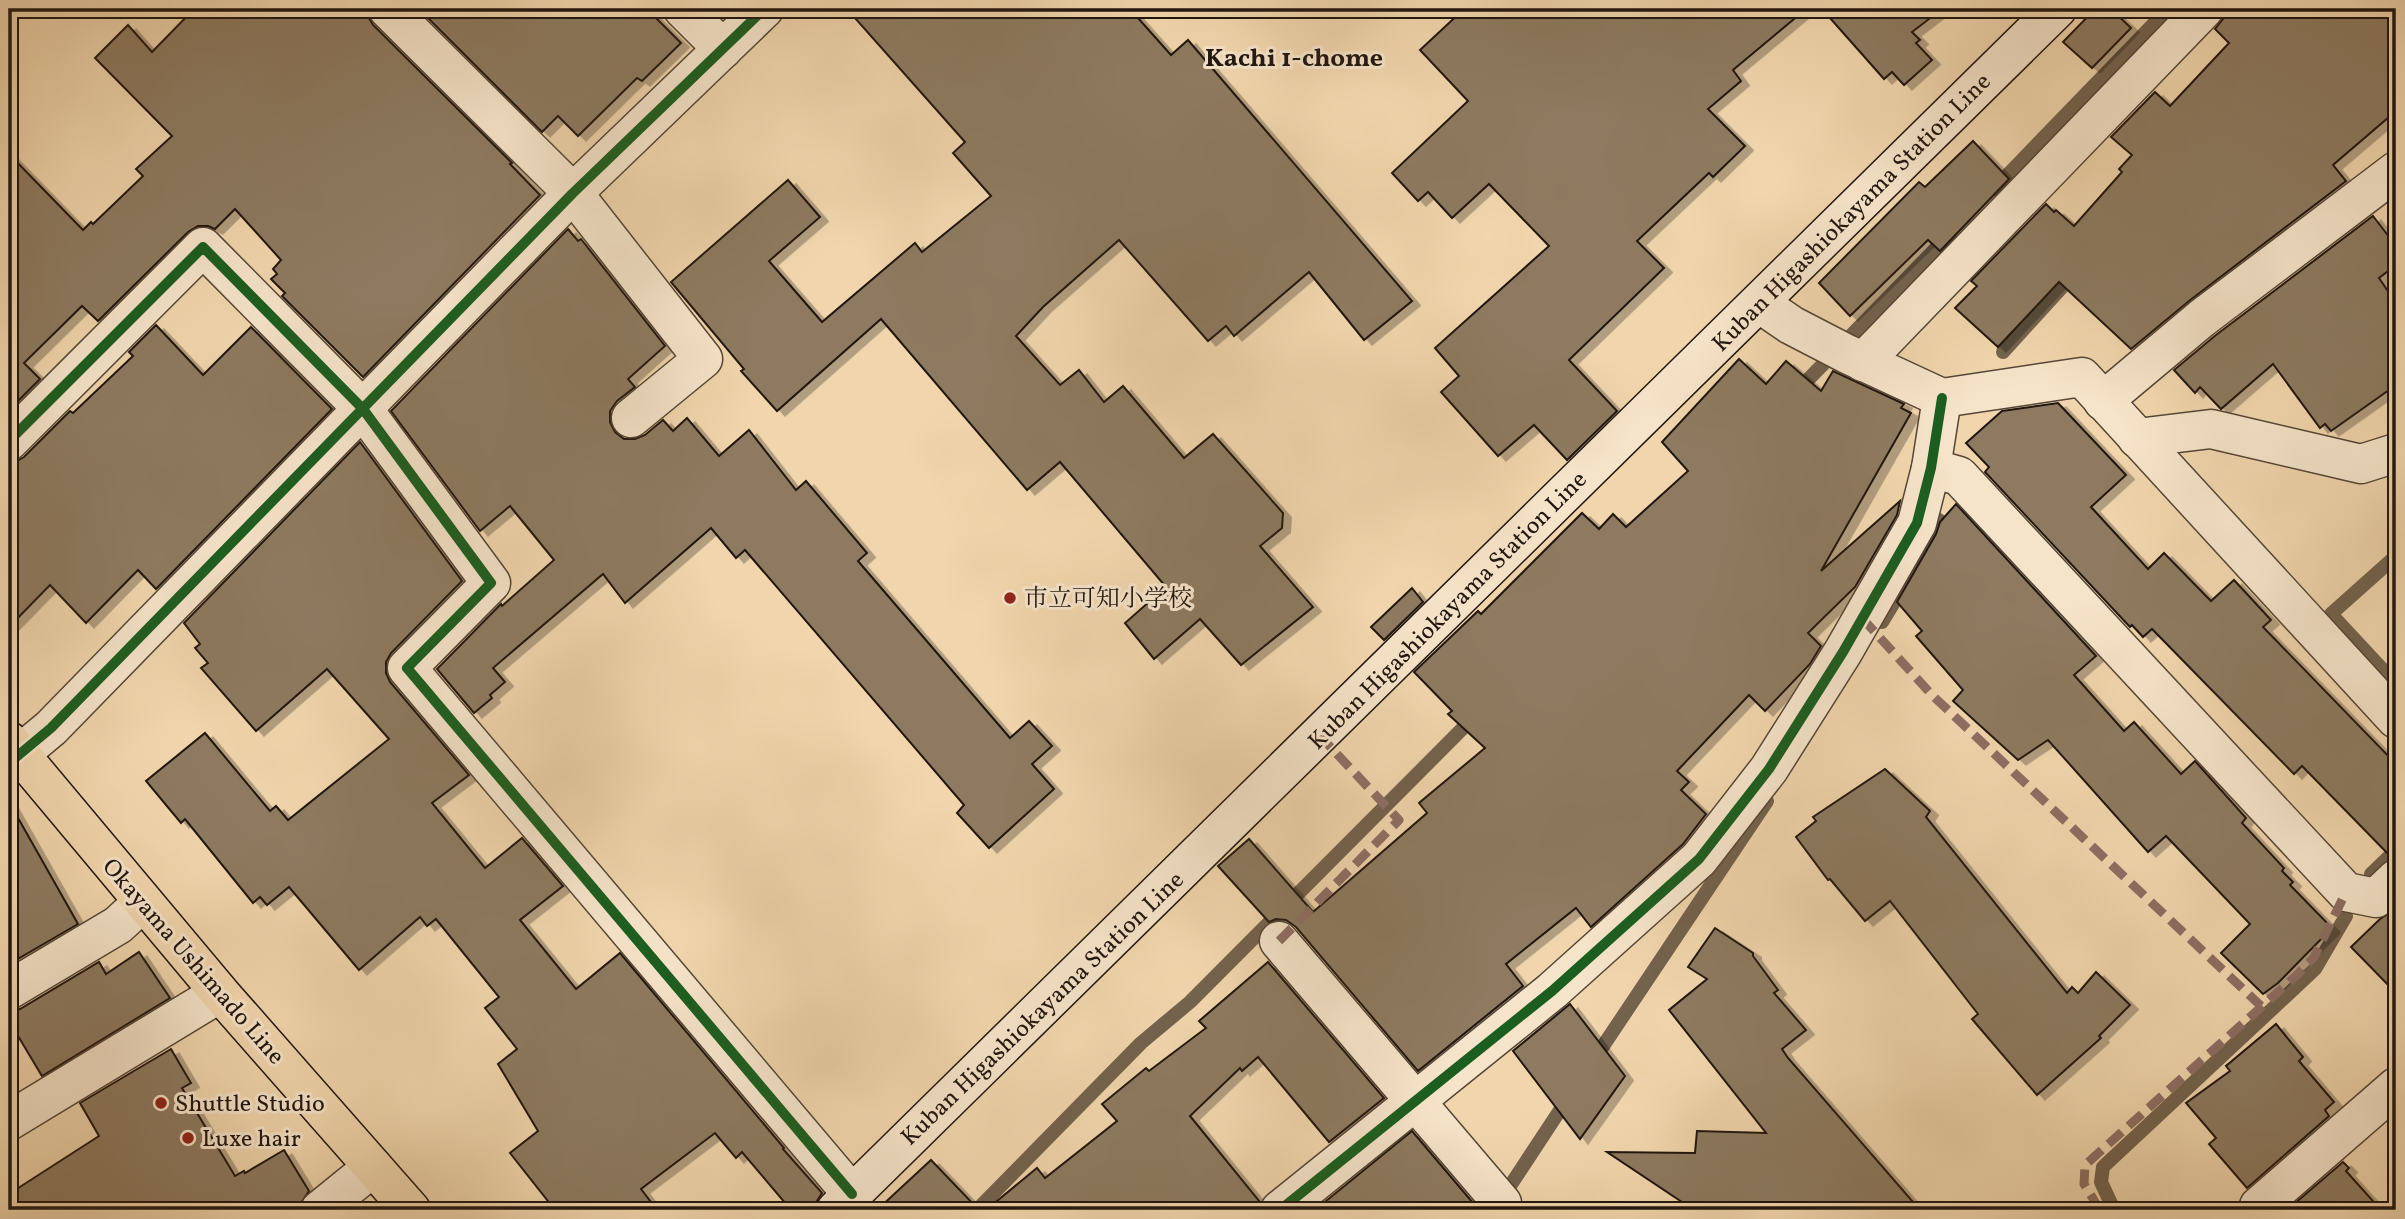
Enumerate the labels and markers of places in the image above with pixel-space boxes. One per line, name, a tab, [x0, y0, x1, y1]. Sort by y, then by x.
place label: 市立可知小学校	[1024, 583, 1192, 617]
marker: 市立可知小学校	[1002, 590, 1018, 606]
place label: Shuttle Studio	[175, 1088, 325, 1122]
marker: Shuttle Studio	[153, 1095, 169, 1111]
place label: Luxe hair	[202, 1123, 301, 1157]
marker: Luxe hair	[180, 1130, 196, 1146]

